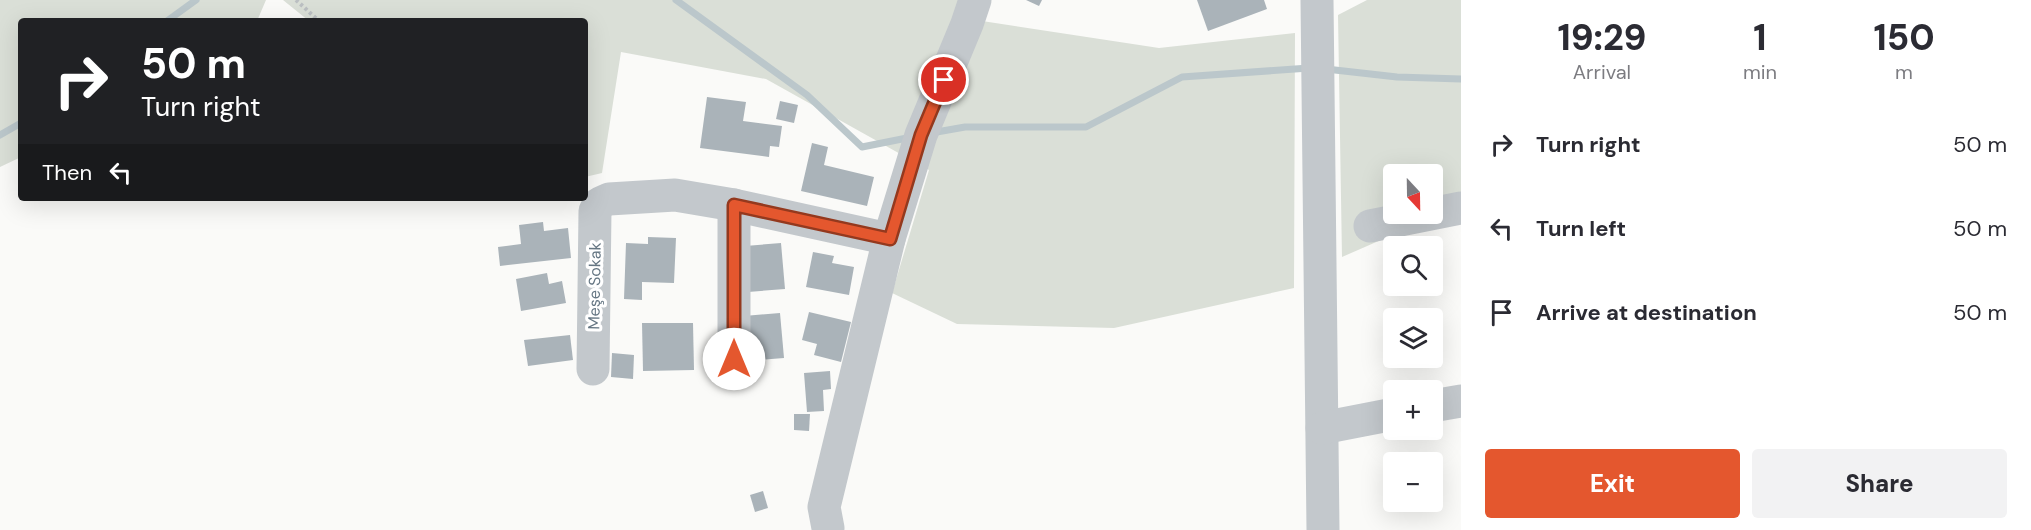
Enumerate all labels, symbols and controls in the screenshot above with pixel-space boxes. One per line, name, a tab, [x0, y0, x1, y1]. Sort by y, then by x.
text: 19:29	[1557, 14, 1646, 61]
text: 1	[1753, 14, 1767, 61]
text: 150	[1873, 14, 1935, 61]
text: 50 m	[141, 36, 246, 91]
icon: right	[42, 42, 120, 120]
pin	[918, 54, 969, 105]
text: Arrival	[1573, 59, 1631, 85]
text: min	[1743, 59, 1777, 85]
text: m	[1895, 59, 1913, 85]
icon: arrive	[927, 63, 960, 96]
text: Turn right	[141, 89, 261, 124]
icon: right	[1485, 128, 1518, 161]
text: Turn right	[1536, 130, 1641, 159]
text: 50 m	[1953, 130, 2007, 159]
icon: left	[104, 156, 137, 189]
text: Then	[42, 158, 92, 187]
north arrow	[1383, 164, 1443, 224]
map controls	[1383, 164, 1443, 512]
icon: left	[1485, 212, 1518, 245]
text: Turn left	[1536, 214, 1626, 243]
text: 50 m	[1953, 214, 2007, 243]
button: search	[1383, 236, 1443, 296]
street label: Meşe Sokak	[583, 242, 606, 330]
icon: arrive	[1485, 296, 1518, 329]
text: Arrive at destination	[1536, 298, 1757, 327]
text: 50 m	[1953, 298, 2007, 327]
button: layers	[1383, 308, 1443, 368]
position arrow	[702, 327, 766, 391]
button: +	[1383, 380, 1443, 440]
button: Exit	[1485, 449, 1740, 518]
button: Share	[1752, 449, 2007, 518]
button: −	[1383, 452, 1443, 512]

